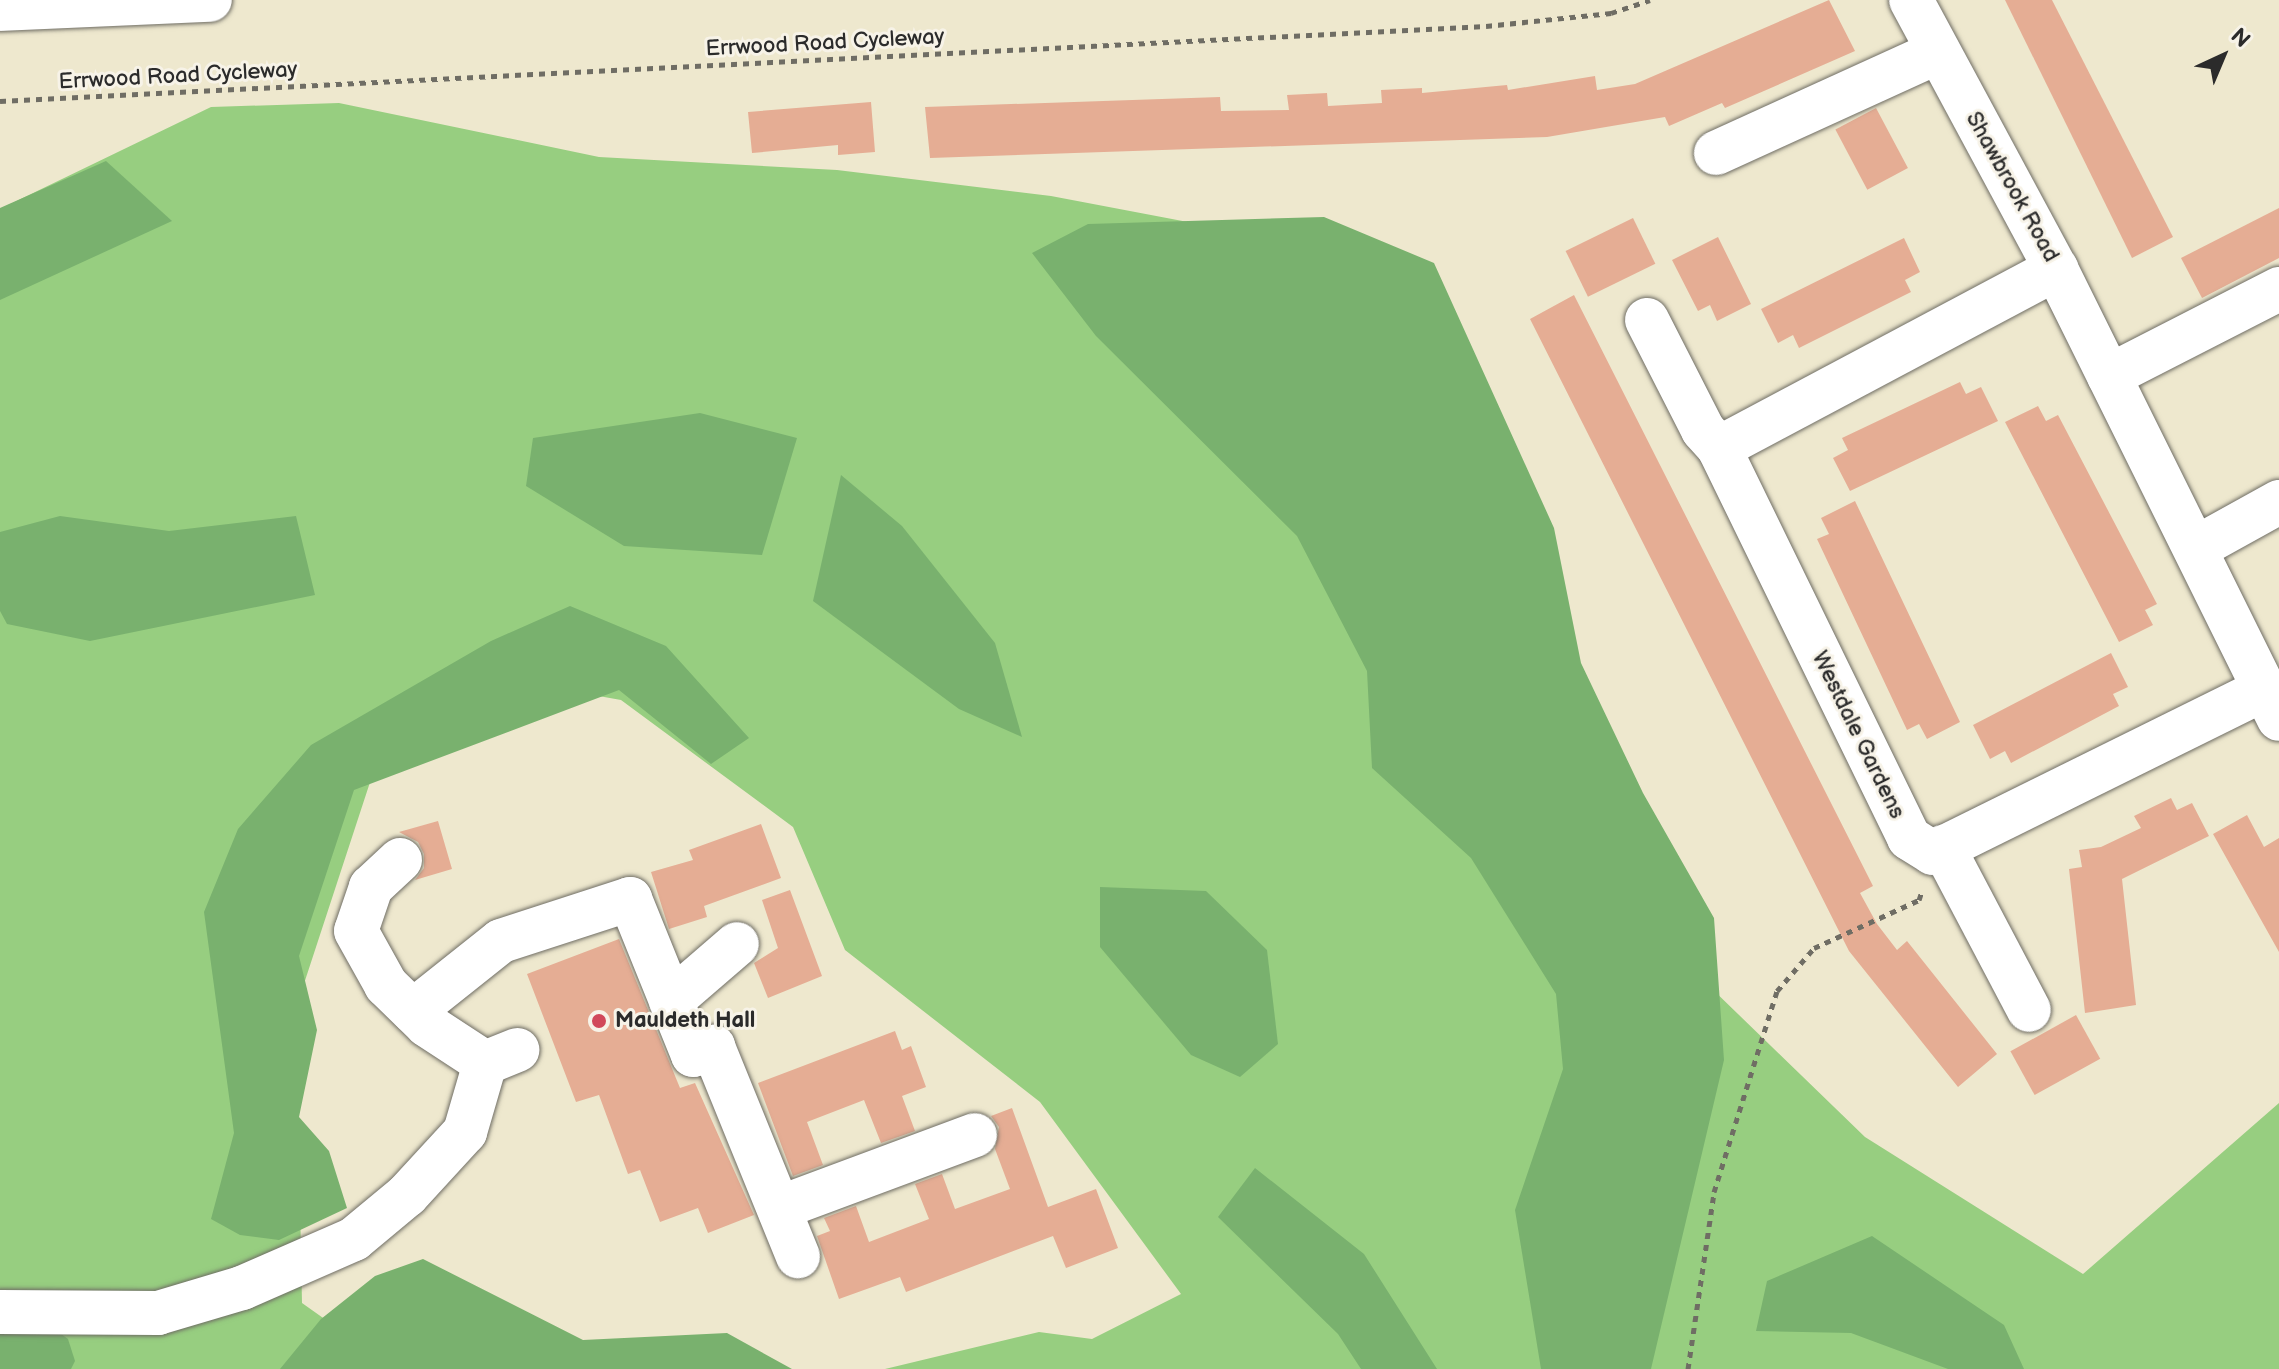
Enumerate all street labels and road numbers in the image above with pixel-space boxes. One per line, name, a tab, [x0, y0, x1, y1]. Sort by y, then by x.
street label: Errwood Road Cycleway	[705, 24, 945, 62]
street label: Errwood Road Cycleway	[58, 57, 298, 95]
street label: Shawbrook Road	[1960, 107, 2064, 267]
street label: Westdale Gardens	[1806, 647, 1910, 823]

